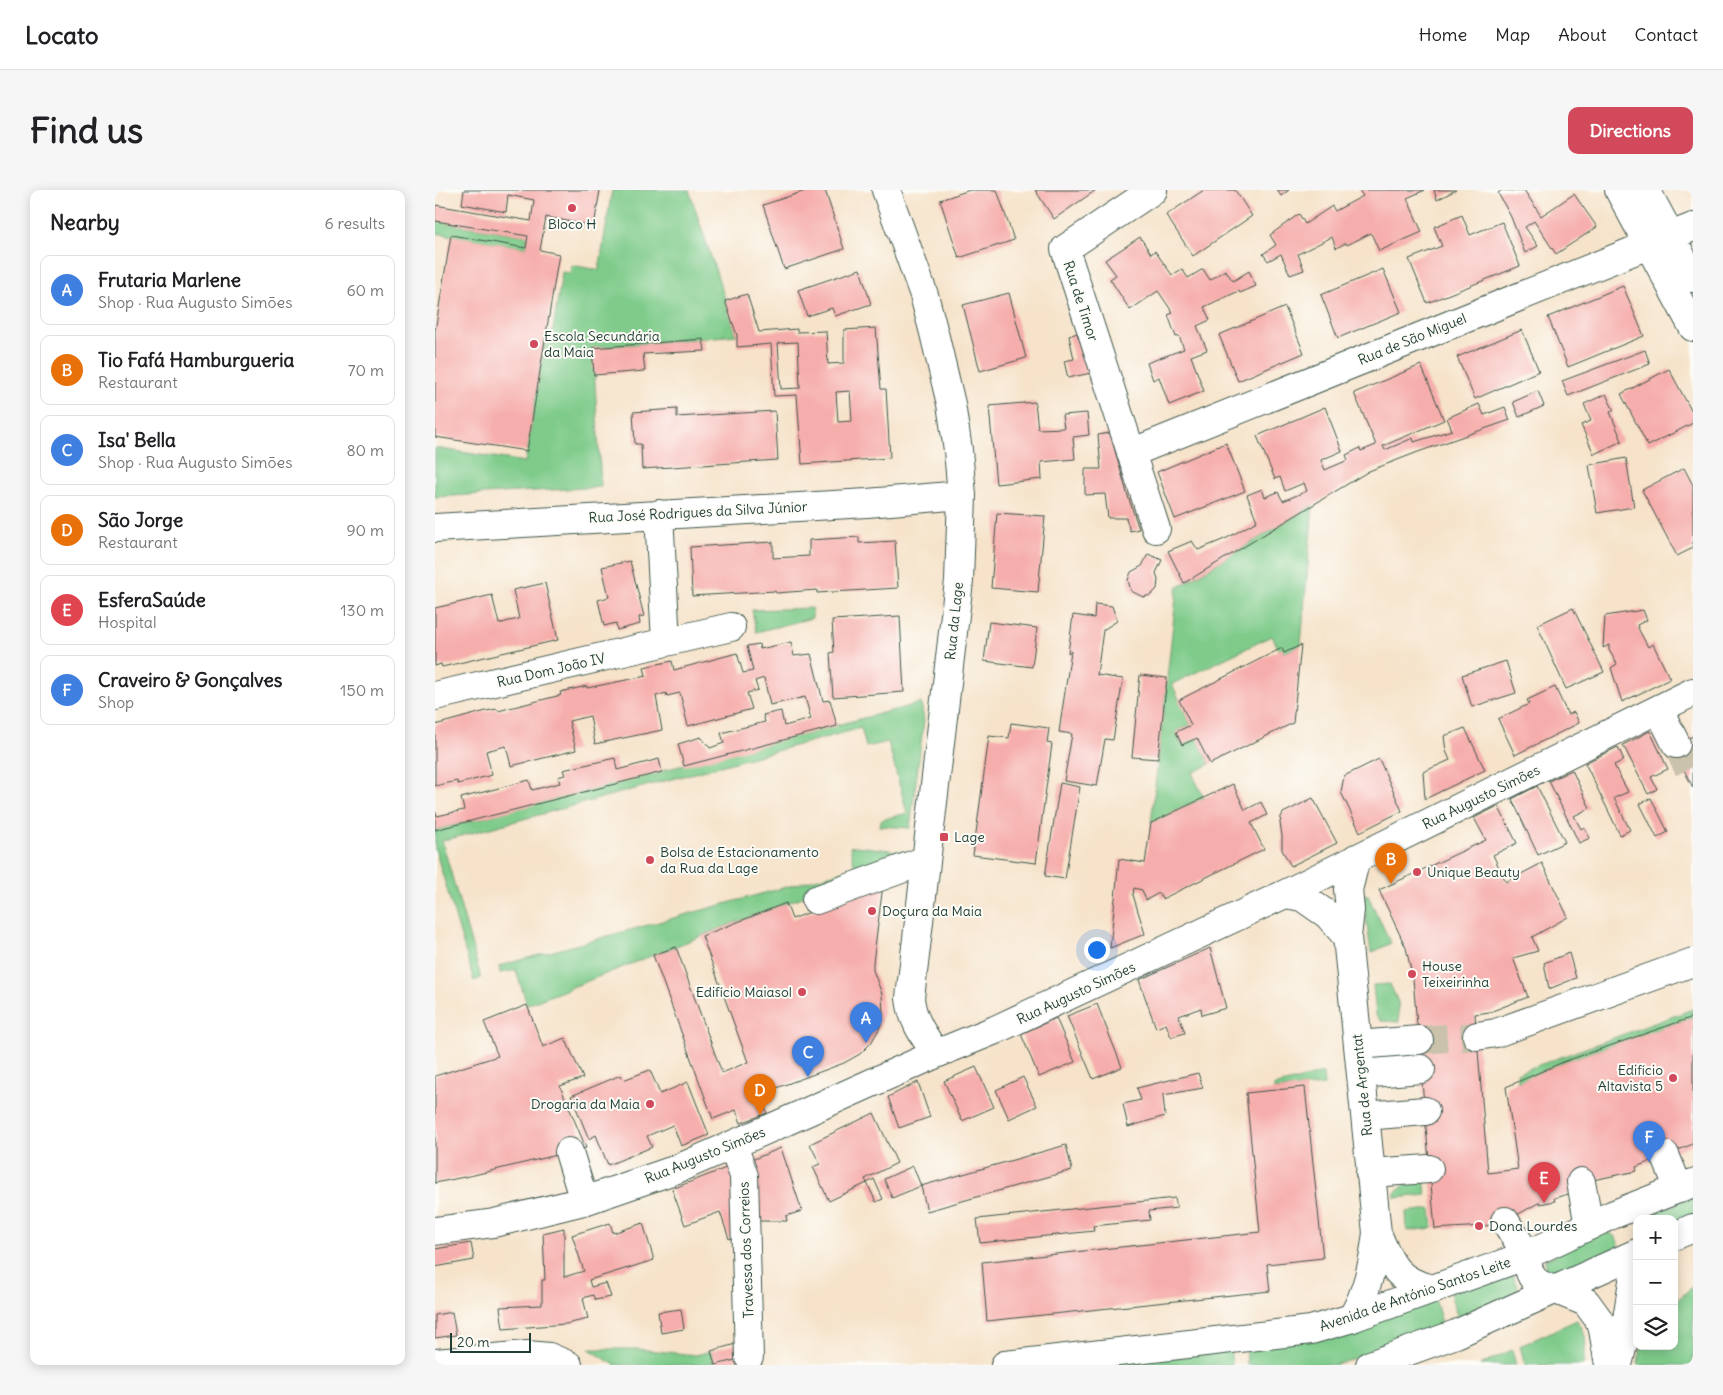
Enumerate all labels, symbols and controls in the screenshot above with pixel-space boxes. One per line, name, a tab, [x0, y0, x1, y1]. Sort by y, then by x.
text: Locato	[25, 20, 99, 50]
text: Home	[1419, 23, 1467, 46]
text: Map	[1495, 23, 1530, 46]
text: About	[1558, 23, 1606, 46]
text: Contact	[1634, 23, 1698, 46]
button: Directions	[1568, 107, 1693, 154]
text: Find us	[30, 108, 143, 152]
marker: Bloco H	[566, 202, 578, 214]
text: Nearby	[50, 209, 120, 236]
text: 6 results	[324, 213, 385, 233]
place label: Bloco H	[548, 215, 596, 233]
street label: Rua de Timor	[1060, 258, 1103, 344]
text: Frutaria Marlene	[98, 268, 241, 292]
text: A	[62, 280, 72, 300]
text: 60 m	[346, 280, 384, 300]
text: Shop · Rua Augusto Simões	[98, 292, 292, 312]
street label: Rua de São Miguel	[1355, 309, 1469, 369]
place label: Escola Secundária da Maia	[544, 327, 660, 361]
marker: Escola Secundária da Maia	[528, 338, 540, 350]
text: Tio Fafá Hamburgueria	[98, 348, 294, 372]
text: B	[62, 360, 72, 380]
text: 70 m	[348, 360, 384, 380]
text: Restaurant	[98, 372, 178, 392]
text: Isa' Bella	[98, 428, 176, 452]
text: C	[62, 440, 72, 460]
text: 80 m	[346, 440, 384, 460]
text: Shop · Rua Augusto Simões	[98, 452, 292, 472]
street label: Rua José Rodrigues da Silva Júnior	[588, 497, 808, 527]
text: São Jorge	[98, 508, 183, 532]
text: D	[61, 520, 73, 540]
text: 90 m	[346, 520, 384, 540]
text: Restaurant	[98, 532, 178, 552]
street label: Rua da Lage	[941, 581, 967, 661]
text: EsferaSaúde	[98, 588, 206, 612]
text: E	[62, 600, 72, 620]
text: 130 m	[340, 600, 384, 620]
text: Hospital	[98, 612, 157, 632]
street label: Rua Dom João IV	[495, 649, 607, 691]
text: Craveiro & Gonçalves	[98, 668, 282, 692]
text: F	[62, 680, 72, 700]
text: 150 m	[340, 680, 384, 700]
text: Shop	[98, 692, 134, 712]
street label: Rua Augusto Simões	[1419, 761, 1543, 833]
place label: Lage	[954, 828, 985, 846]
marker: Lage	[938, 831, 950, 843]
place label: Bolsa de Estacionamento da Rua da Lage	[660, 843, 819, 877]
pin: B	[1375, 843, 1407, 884]
marker: Bolsa de Estacionamento da Rua da Lage	[644, 854, 656, 866]
place label: Unique Beauty	[1427, 863, 1520, 881]
marker: Unique Beauty	[1411, 866, 1423, 878]
place label: Doçura da Maia	[882, 902, 982, 920]
marker: Doçura da Maia	[866, 905, 878, 917]
your location	[1084, 937, 1110, 963]
place label: House Teixeirinha	[1422, 957, 1489, 991]
street label: Rua Augusto Simões	[1014, 958, 1138, 1028]
marker: House Teixeirinha	[1406, 968, 1418, 980]
place label: Edifício Maiasol	[696, 983, 792, 1001]
marker: Edifício Maiasol	[796, 986, 808, 998]
pin: A	[850, 1002, 882, 1043]
street label: Rua de Argentat	[1348, 1033, 1376, 1137]
pin: C	[792, 1036, 824, 1077]
place label: Edifício Altavista 5	[1598, 1061, 1663, 1095]
marker: Edifício Altavista 5	[1667, 1072, 1679, 1084]
pin: D	[744, 1074, 776, 1115]
place label: Drogaria da Maia	[531, 1095, 640, 1113]
marker: Drogaria da Maia	[644, 1098, 656, 1110]
pin: F	[1633, 1121, 1665, 1162]
street label: Rua Augusto Simões	[642, 1123, 768, 1187]
pin: E	[1528, 1162, 1560, 1203]
street label: Travessa dos Correios	[735, 1181, 757, 1319]
map controls	[1633, 1215, 1678, 1350]
button: +	[1633, 1215, 1678, 1260]
place label: Dona Lourdes	[1489, 1217, 1577, 1235]
marker: Dona Lourdes	[1473, 1220, 1485, 1232]
street label: Avenida de António Santos Leite	[1317, 1253, 1513, 1335]
button: −	[1633, 1260, 1678, 1305]
button: layers	[1633, 1305, 1678, 1350]
scale bar	[450, 1330, 531, 1353]
text: 20 m	[457, 1333, 490, 1351]

